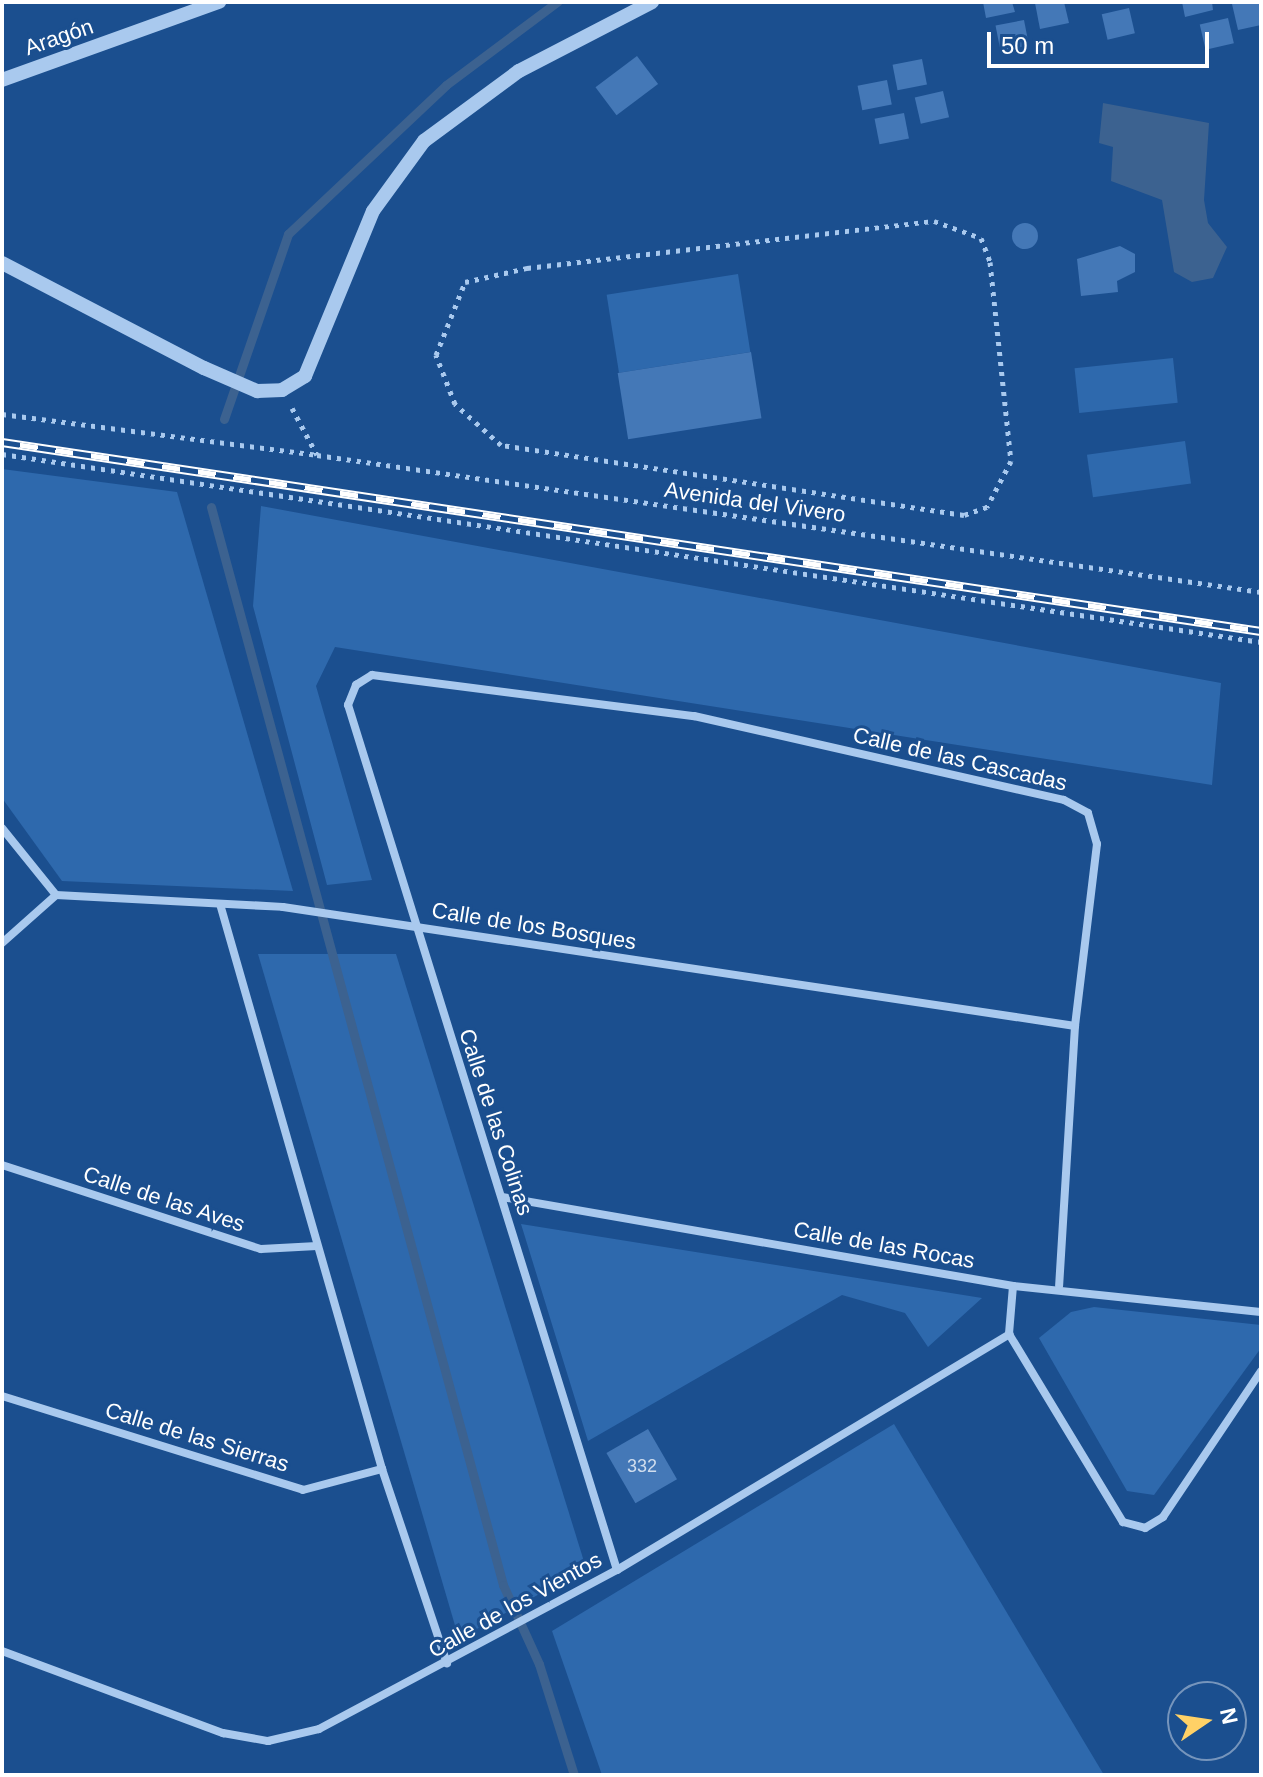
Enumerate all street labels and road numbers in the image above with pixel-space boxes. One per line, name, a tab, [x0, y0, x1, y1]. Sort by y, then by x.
street label: Aragón	[21, 13, 97, 61]
street label: Avenida del Vivero	[663, 476, 847, 528]
street label: Calle de las Cascadas	[850, 722, 1070, 796]
street label: Calle de los Bosques	[430, 897, 638, 955]
street label: Calle de las Colinas	[453, 1025, 539, 1219]
street label: Calle de las Aves	[79, 1160, 249, 1238]
street label: Calle de las Rocas	[791, 1216, 977, 1274]
street label: Calle de las Sierras	[102, 1396, 292, 1478]
street label: Calle de los Vientos	[424, 1546, 606, 1664]

